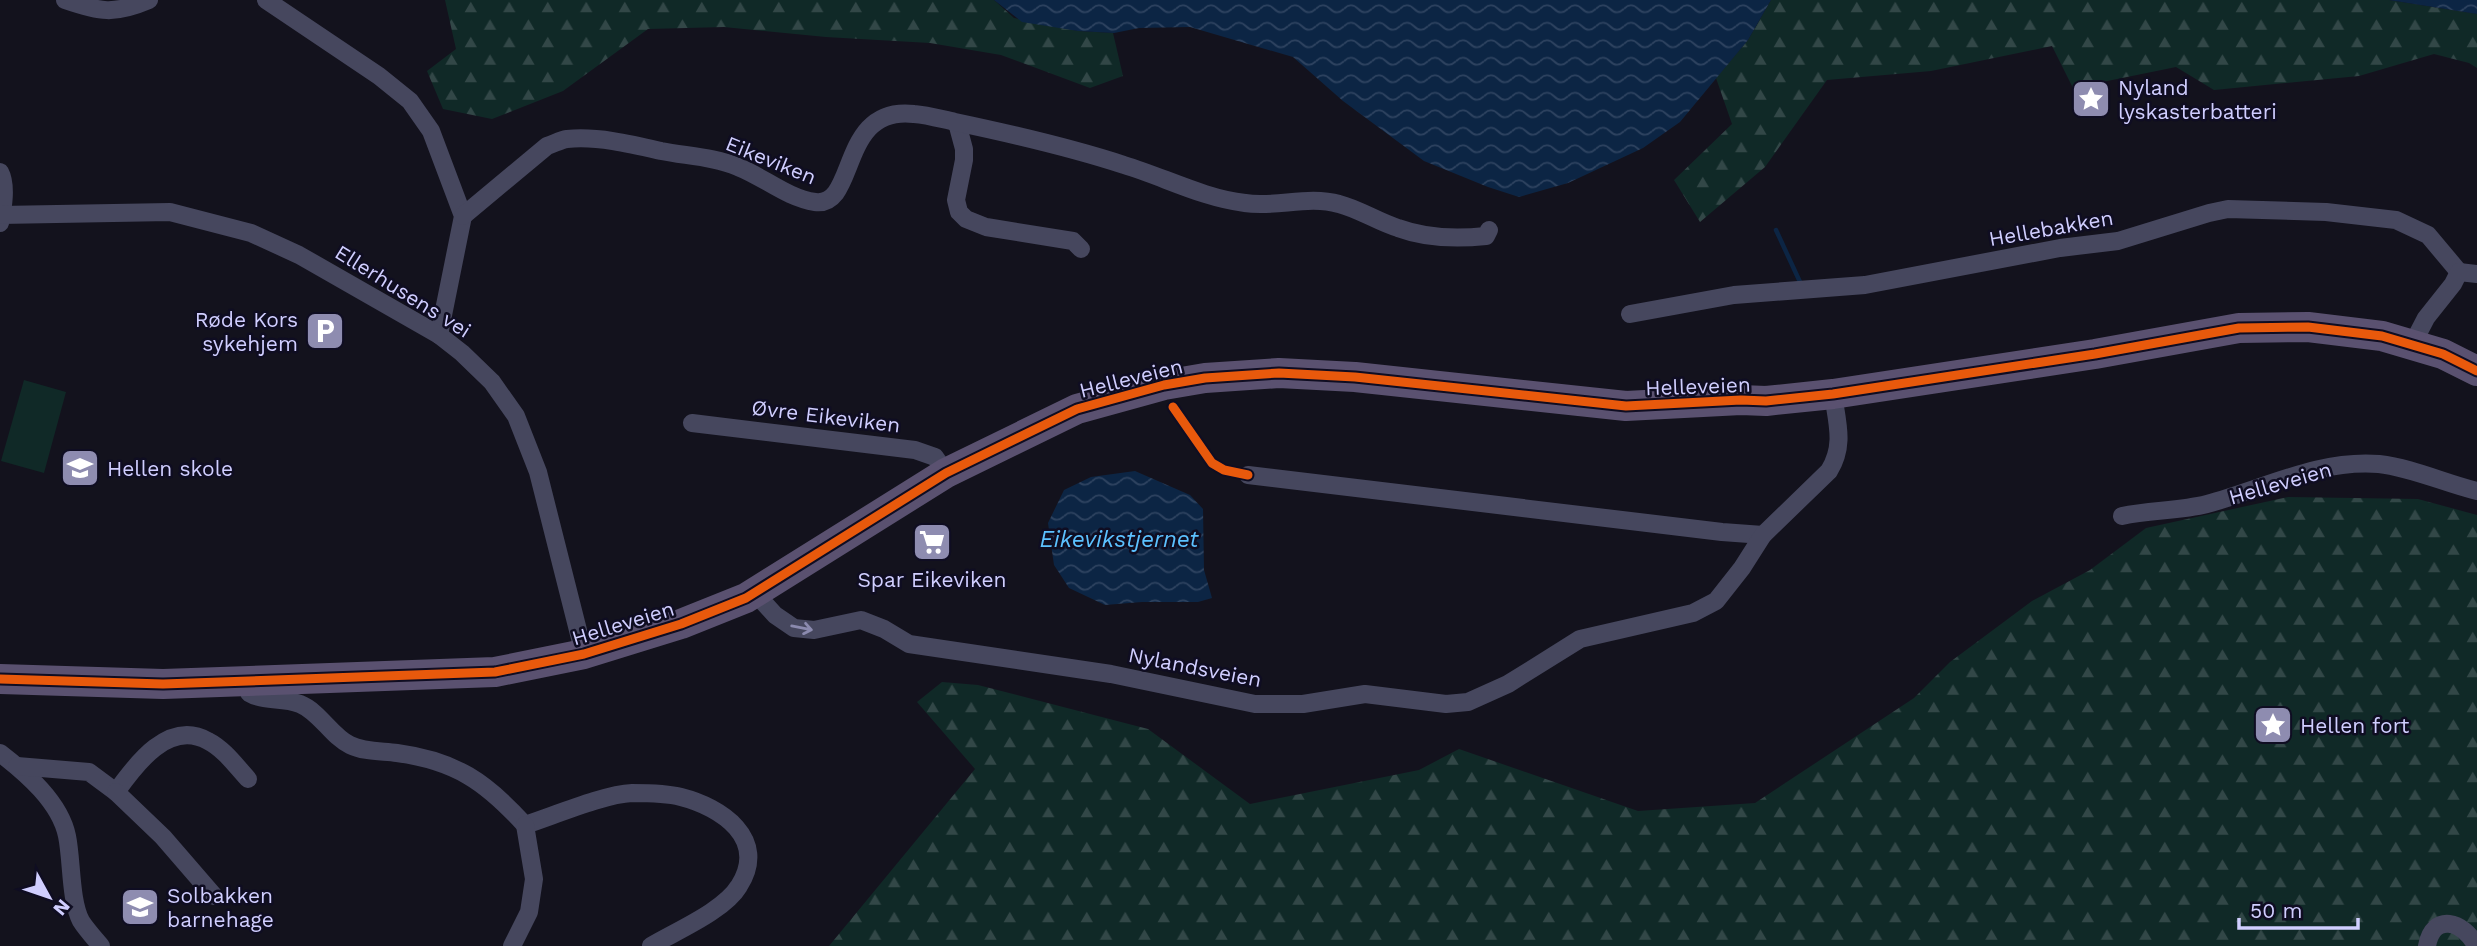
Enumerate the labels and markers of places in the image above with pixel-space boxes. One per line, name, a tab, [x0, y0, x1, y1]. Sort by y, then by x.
place label: Nyland lyskasterbatteri	[2118, 75, 2277, 124]
place icon: Nyland lyskasterbatteri	[2070, 78, 2112, 120]
place label: Røde Kors sykehjem	[195, 307, 298, 356]
parking icon: Røde Kors sykehjem	[304, 310, 346, 352]
school or university icon: Hellen skole	[59, 447, 101, 489]
place label: Hellen skole	[107, 456, 233, 481]
supermarket icon: Spar Eikeviken	[911, 521, 953, 563]
place label: Spar Eikeviken	[857, 567, 1007, 592]
place icon: Hellen fort	[2252, 704, 2294, 746]
place label: Hellen fort	[2300, 713, 2410, 738]
place label: Solbakken barnehage	[167, 883, 274, 932]
school or university icon: Solbakken barnehage	[119, 886, 161, 928]

